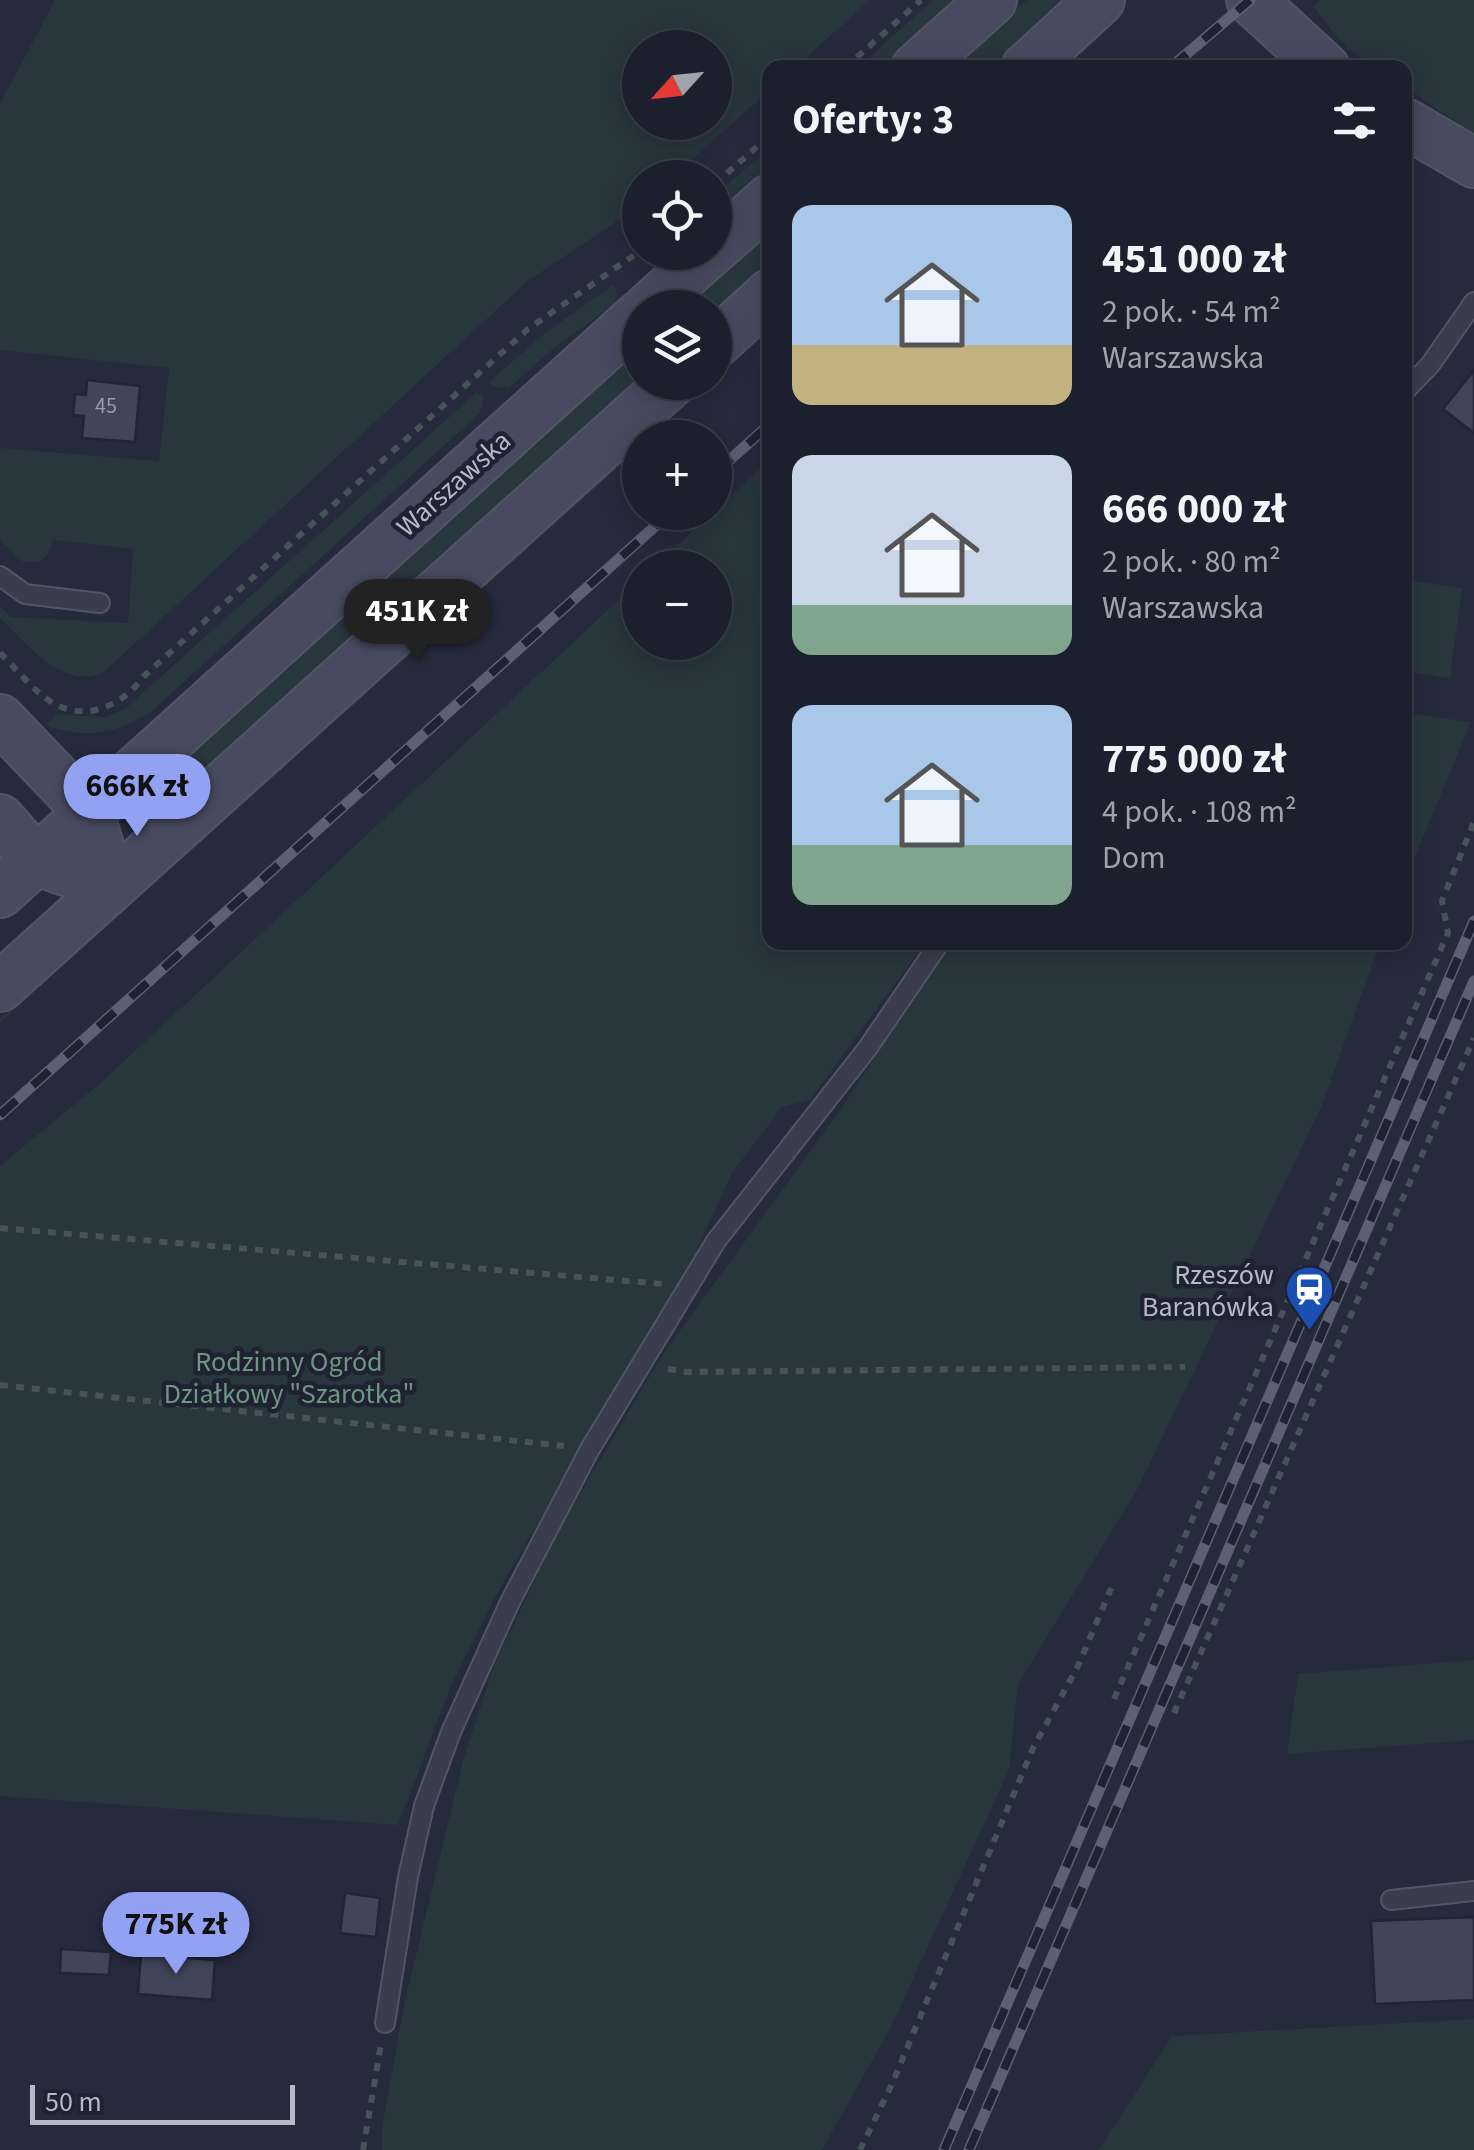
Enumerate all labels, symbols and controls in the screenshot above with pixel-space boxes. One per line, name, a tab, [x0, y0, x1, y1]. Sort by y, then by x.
north arrow	[622, 30, 732, 140]
map controls	[622, 30, 732, 660]
text: Oferty: 3	[792, 90, 954, 150]
icon: filters	[1327, 93, 1382, 148]
button: locate	[622, 160, 732, 270]
text: 451 000 zł	[1102, 229, 1286, 289]
icon: home	[872, 245, 992, 365]
text: 2 pok. · 54 m²	[1102, 289, 1281, 335]
button: layers	[622, 290, 732, 400]
text: Warszawska	[1102, 335, 1264, 381]
house number: 45	[95, 390, 117, 422]
button: +	[622, 420, 732, 530]
street label: Warszawska	[388, 421, 520, 546]
text: 666 000 zł	[1102, 479, 1286, 539]
icon: home	[872, 495, 992, 615]
text: 2 pok. · 80 m²	[1102, 539, 1281, 585]
button: −	[622, 550, 732, 660]
pin: 451K zł	[325, 579, 509, 664]
text: Warszawska	[1102, 585, 1264, 631]
text: 451K zł	[366, 588, 468, 634]
text: 775 000 zł	[1102, 729, 1286, 789]
icon: home	[872, 745, 992, 865]
pin: 666K zł	[45, 754, 229, 839]
text: 666K zł	[86, 763, 188, 809]
text: 4 pok. · 108 m²	[1102, 789, 1297, 835]
text: Dom	[1102, 835, 1166, 881]
place label: Rzeszów Baranówka	[1142, 1255, 1274, 1327]
station icon: Rzeszów Baranówka	[1283, 1264, 1335, 1332]
park label: Rodzinny Ogród Działkowy "Szarotka"	[164, 1342, 414, 1414]
pin: 775K zł	[84, 1892, 268, 1977]
text: 775K zł	[125, 1901, 227, 1947]
scale bar	[30, 2080, 295, 2124]
text: 50 m	[45, 2082, 102, 2122]

